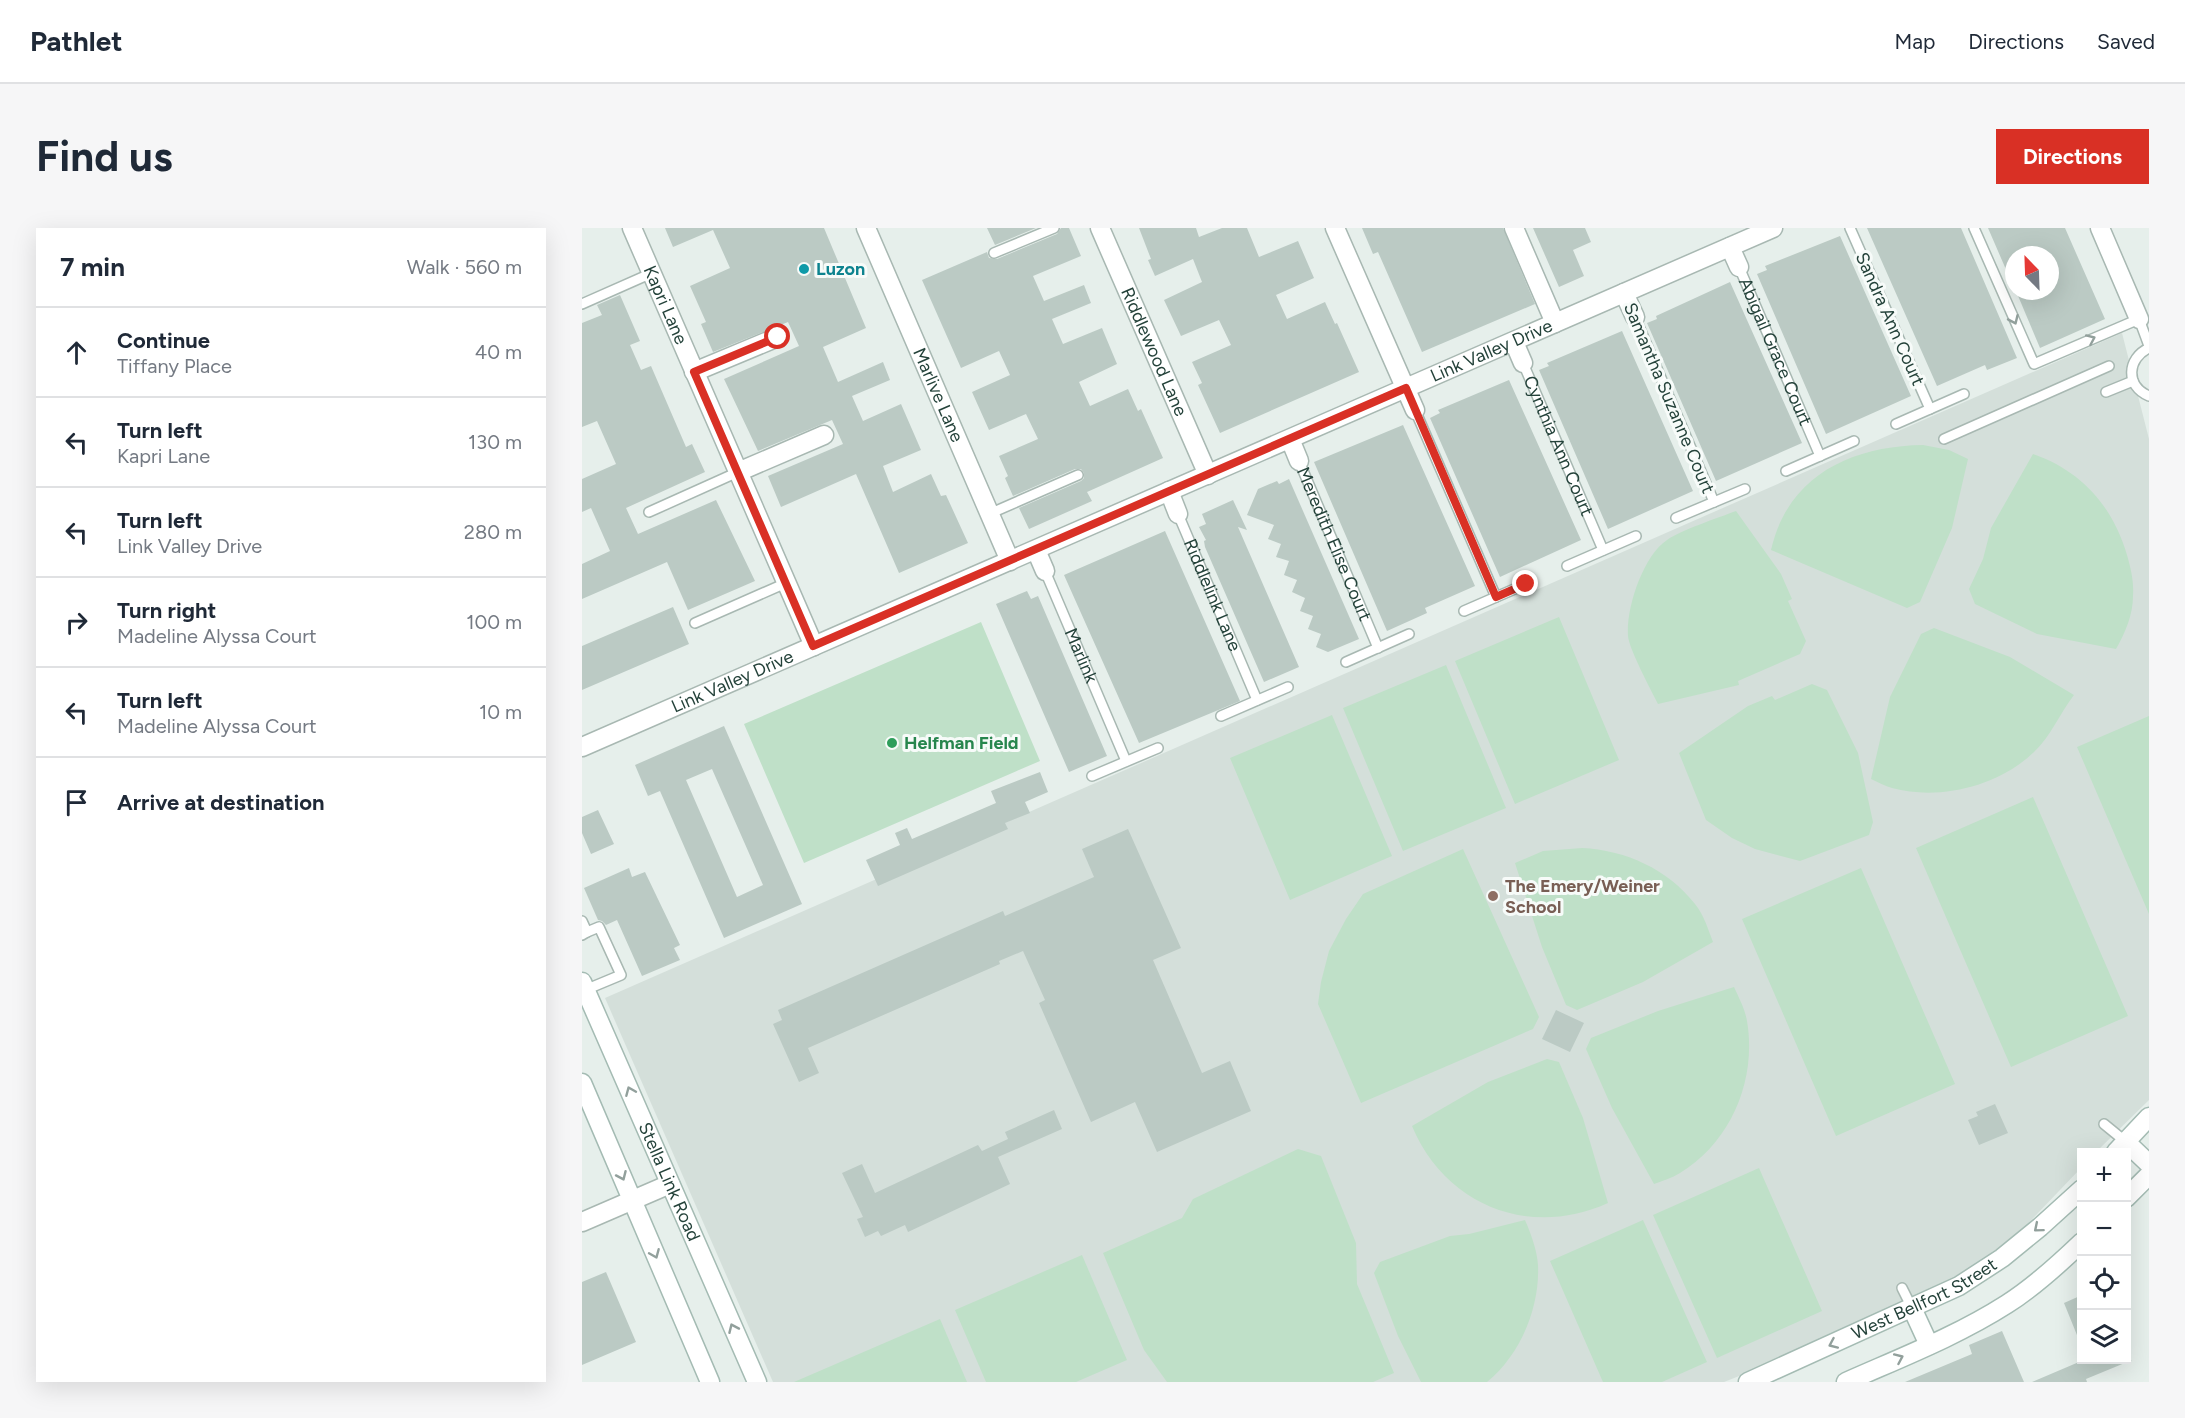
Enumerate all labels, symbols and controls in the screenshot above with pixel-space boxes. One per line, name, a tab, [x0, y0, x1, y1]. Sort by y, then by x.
text: Pathlet	[30, 24, 122, 58]
text: Map	[1894, 29, 1935, 54]
text: Directions	[1968, 29, 2064, 54]
text: Saved	[2097, 29, 2155, 54]
button: Directions	[1996, 129, 2149, 184]
text: Find us	[36, 131, 173, 182]
north arrow	[2005, 246, 2059, 300]
street label: Sandra Ann Court	[1851, 249, 1929, 389]
text: 7 min	[60, 251, 125, 283]
text: Walk · 560 m	[407, 255, 522, 279]
place label: Luzon	[816, 258, 865, 280]
street label: Kapri Lane	[639, 262, 692, 348]
marker: Luzon	[797, 262, 811, 276]
street label: Abigail Grace Court	[1734, 274, 1817, 429]
street label: Riddlewood Lane	[1116, 284, 1192, 420]
street label: Samantha Suzanne Court	[1619, 299, 1719, 497]
street label: Link Valley Drive	[1427, 314, 1556, 387]
one-way arrow	[2007, 314, 2019, 325]
route start	[764, 323, 790, 349]
text: Continue	[117, 327, 210, 354]
one-way arrow	[2084, 334, 2095, 346]
icon: ahead	[60, 336, 93, 369]
text: 40 m	[475, 340, 522, 364]
street label: Marlive Lane	[908, 345, 968, 446]
text: Tiffany Place	[117, 354, 232, 378]
street label: Cynthia Ann Court	[1519, 372, 1598, 519]
text: Turn left	[117, 417, 203, 444]
icon: left	[60, 426, 93, 459]
text: 130 m	[468, 430, 522, 454]
text: Kapri Lane	[117, 444, 210, 468]
street label: Meredith Elise Court	[1292, 464, 1376, 624]
text: Turn left	[117, 507, 203, 534]
icon: left	[60, 516, 93, 549]
text: 280 m	[464, 520, 522, 544]
text: Link Valley Drive	[117, 534, 262, 558]
street label: Riddlelink Lane	[1179, 535, 1246, 655]
route end	[1512, 570, 1538, 596]
text: Turn right	[117, 597, 216, 624]
icon: right	[60, 606, 93, 639]
text: 100 m	[466, 610, 522, 634]
text: Madeline Alyssa Court	[117, 624, 317, 648]
street label: Marlink	[1060, 625, 1103, 687]
street label: Link Valley Drive	[668, 645, 797, 718]
text: Turn left	[117, 687, 203, 714]
icon: left	[60, 696, 93, 729]
text: 10 m	[479, 700, 522, 724]
text: Madeline Alyssa Court	[117, 714, 317, 738]
place label: Helfman Field	[904, 732, 1019, 754]
marker: Helfman Field	[885, 736, 899, 750]
icon: arrive	[60, 786, 93, 819]
text: Arrive at destination	[117, 789, 325, 816]
place label: The Emery/Weiner School	[1505, 875, 1660, 918]
marker: The Emery/Weiner School	[1486, 889, 1500, 903]
one-way arrow	[625, 1087, 637, 1098]
street label: Stella Link Road	[634, 1119, 705, 1245]
map controls	[2077, 1148, 2131, 1364]
button: +	[2077, 1148, 2131, 1202]
one-way arrow	[615, 1169, 627, 1180]
button: −	[2077, 1202, 2131, 1256]
one-way arrow	[2034, 1221, 2045, 1232]
one-way arrow	[648, 1247, 660, 1258]
street label: West Bellfort Street	[1848, 1253, 2001, 1344]
button: locate	[2077, 1256, 2131, 1310]
button: layers	[2077, 1310, 2131, 1364]
one-way arrow	[728, 1324, 740, 1335]
one-way arrow	[1828, 1337, 1839, 1349]
one-way arrow	[1893, 1354, 1904, 1366]

